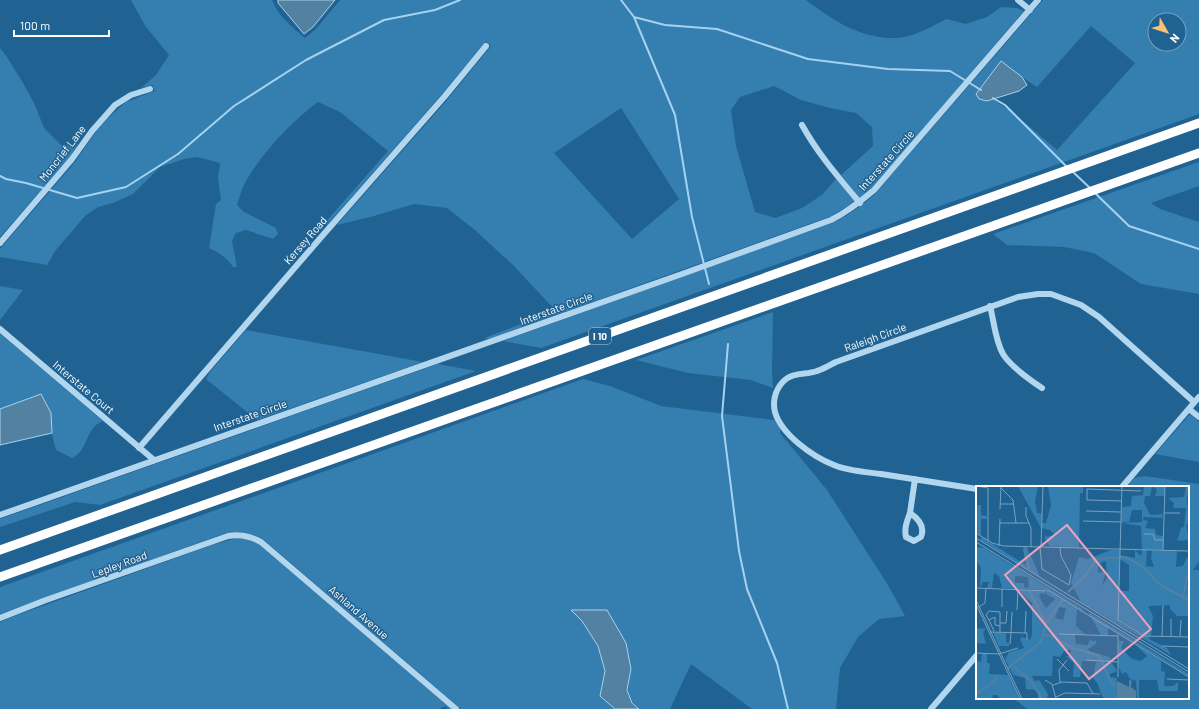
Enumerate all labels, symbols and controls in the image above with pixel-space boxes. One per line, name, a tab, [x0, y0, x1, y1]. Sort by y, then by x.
scale bar	[14, 12, 109, 38]
north arrow	[1147, 12, 1187, 52]
text: 100 m	[20, 18, 50, 32]
text: N	[1168, 32, 1183, 46]
street label: Moncrief Lane	[36, 122, 88, 184]
street label: Interstate Circle	[855, 127, 917, 193]
street label: Kersey Road	[281, 213, 329, 267]
street label: Interstate Circle	[518, 289, 594, 327]
street label: Raleigh Circle	[842, 320, 908, 354]
road number: I 10	[589, 328, 611, 344]
street label: Interstate Court	[51, 358, 117, 416]
street label: Interstate Circle	[212, 396, 289, 434]
inset map	[976, 486, 1189, 699]
street label: Lepley Road	[90, 548, 148, 580]
street label: Ashland Avenue	[326, 582, 392, 642]

